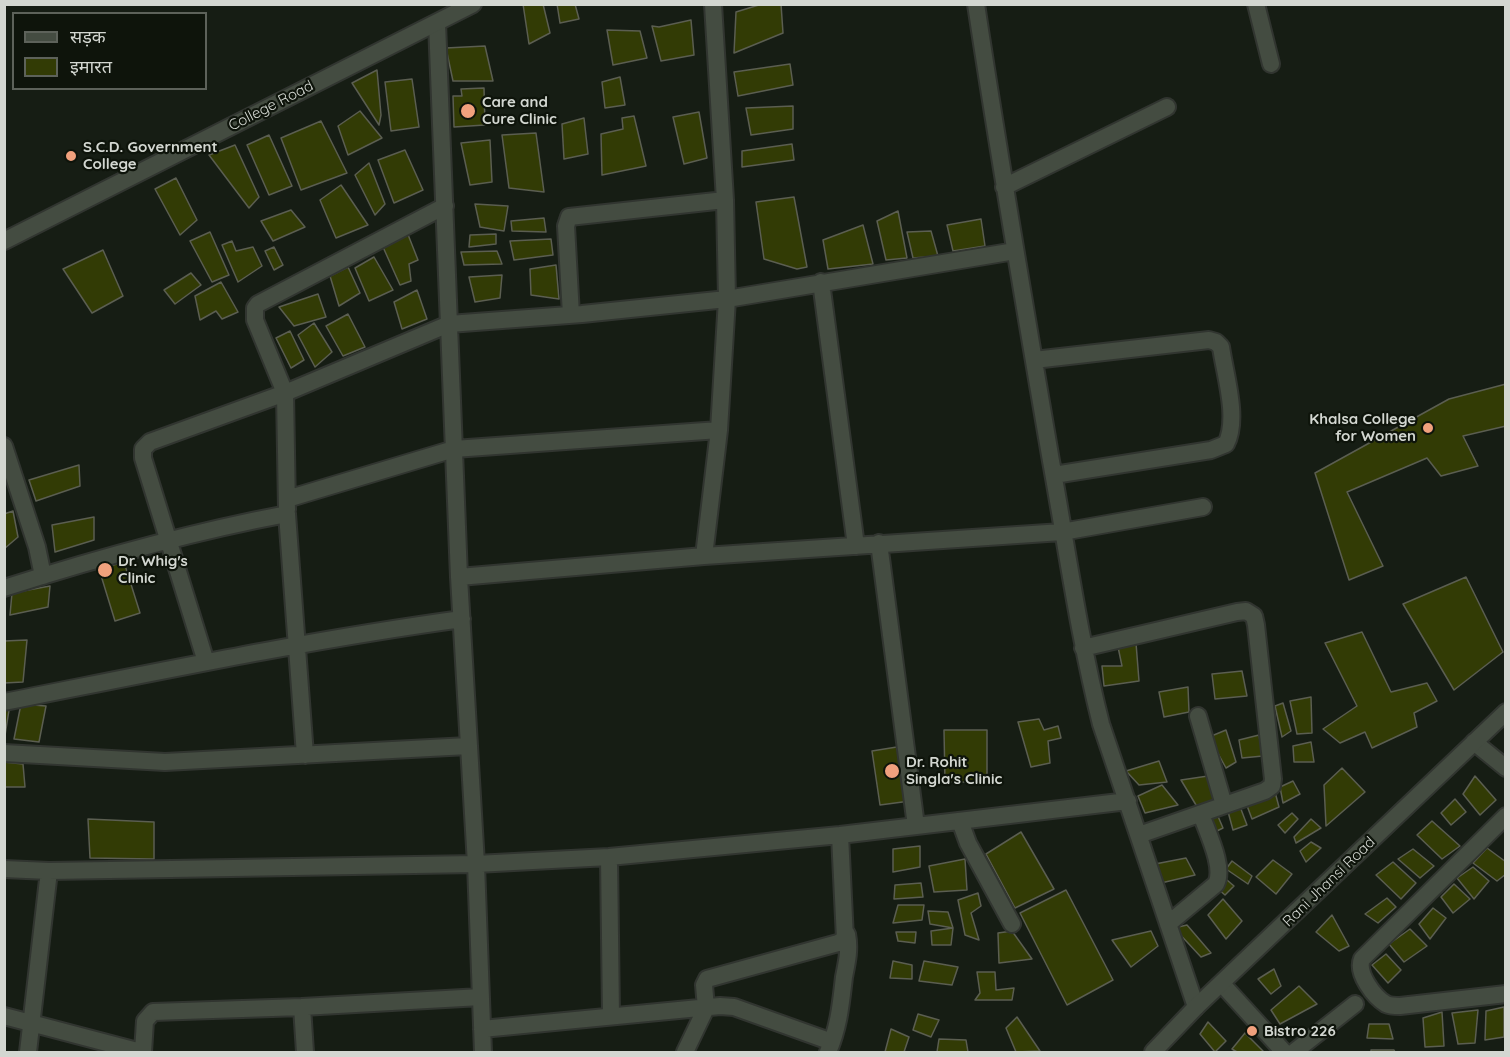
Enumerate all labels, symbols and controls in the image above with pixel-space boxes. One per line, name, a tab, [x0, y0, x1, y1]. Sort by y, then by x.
legend	[12, 12, 207, 90]
text: सड़क	[70, 25, 106, 48]
text: इमारत	[70, 55, 112, 78]
street label: College Road	[226, 77, 316, 135]
place label: Care and Cure Clinic	[482, 93, 557, 128]
marker: Care and Cure Clinic	[459, 102, 477, 120]
place label: S.C.D. Government College	[83, 138, 218, 173]
marker: S.C.D. Government College	[64, 149, 78, 163]
place label: Khalsa College for Women	[1309, 410, 1416, 445]
marker: Khalsa College for Women	[1421, 421, 1435, 435]
place label: Dr. Whig's Clinic	[118, 552, 188, 587]
marker: Dr. Whig's Clinic	[96, 561, 114, 579]
place label: Dr. Rohit Singla's Clinic	[906, 753, 1002, 788]
marker: Dr. Rohit Singla's Clinic	[883, 762, 901, 780]
street label: Rani Jhansi Road	[1279, 833, 1379, 931]
place label: Bistro 226	[1264, 1022, 1336, 1040]
marker: Bistro 226	[1245, 1024, 1259, 1038]

